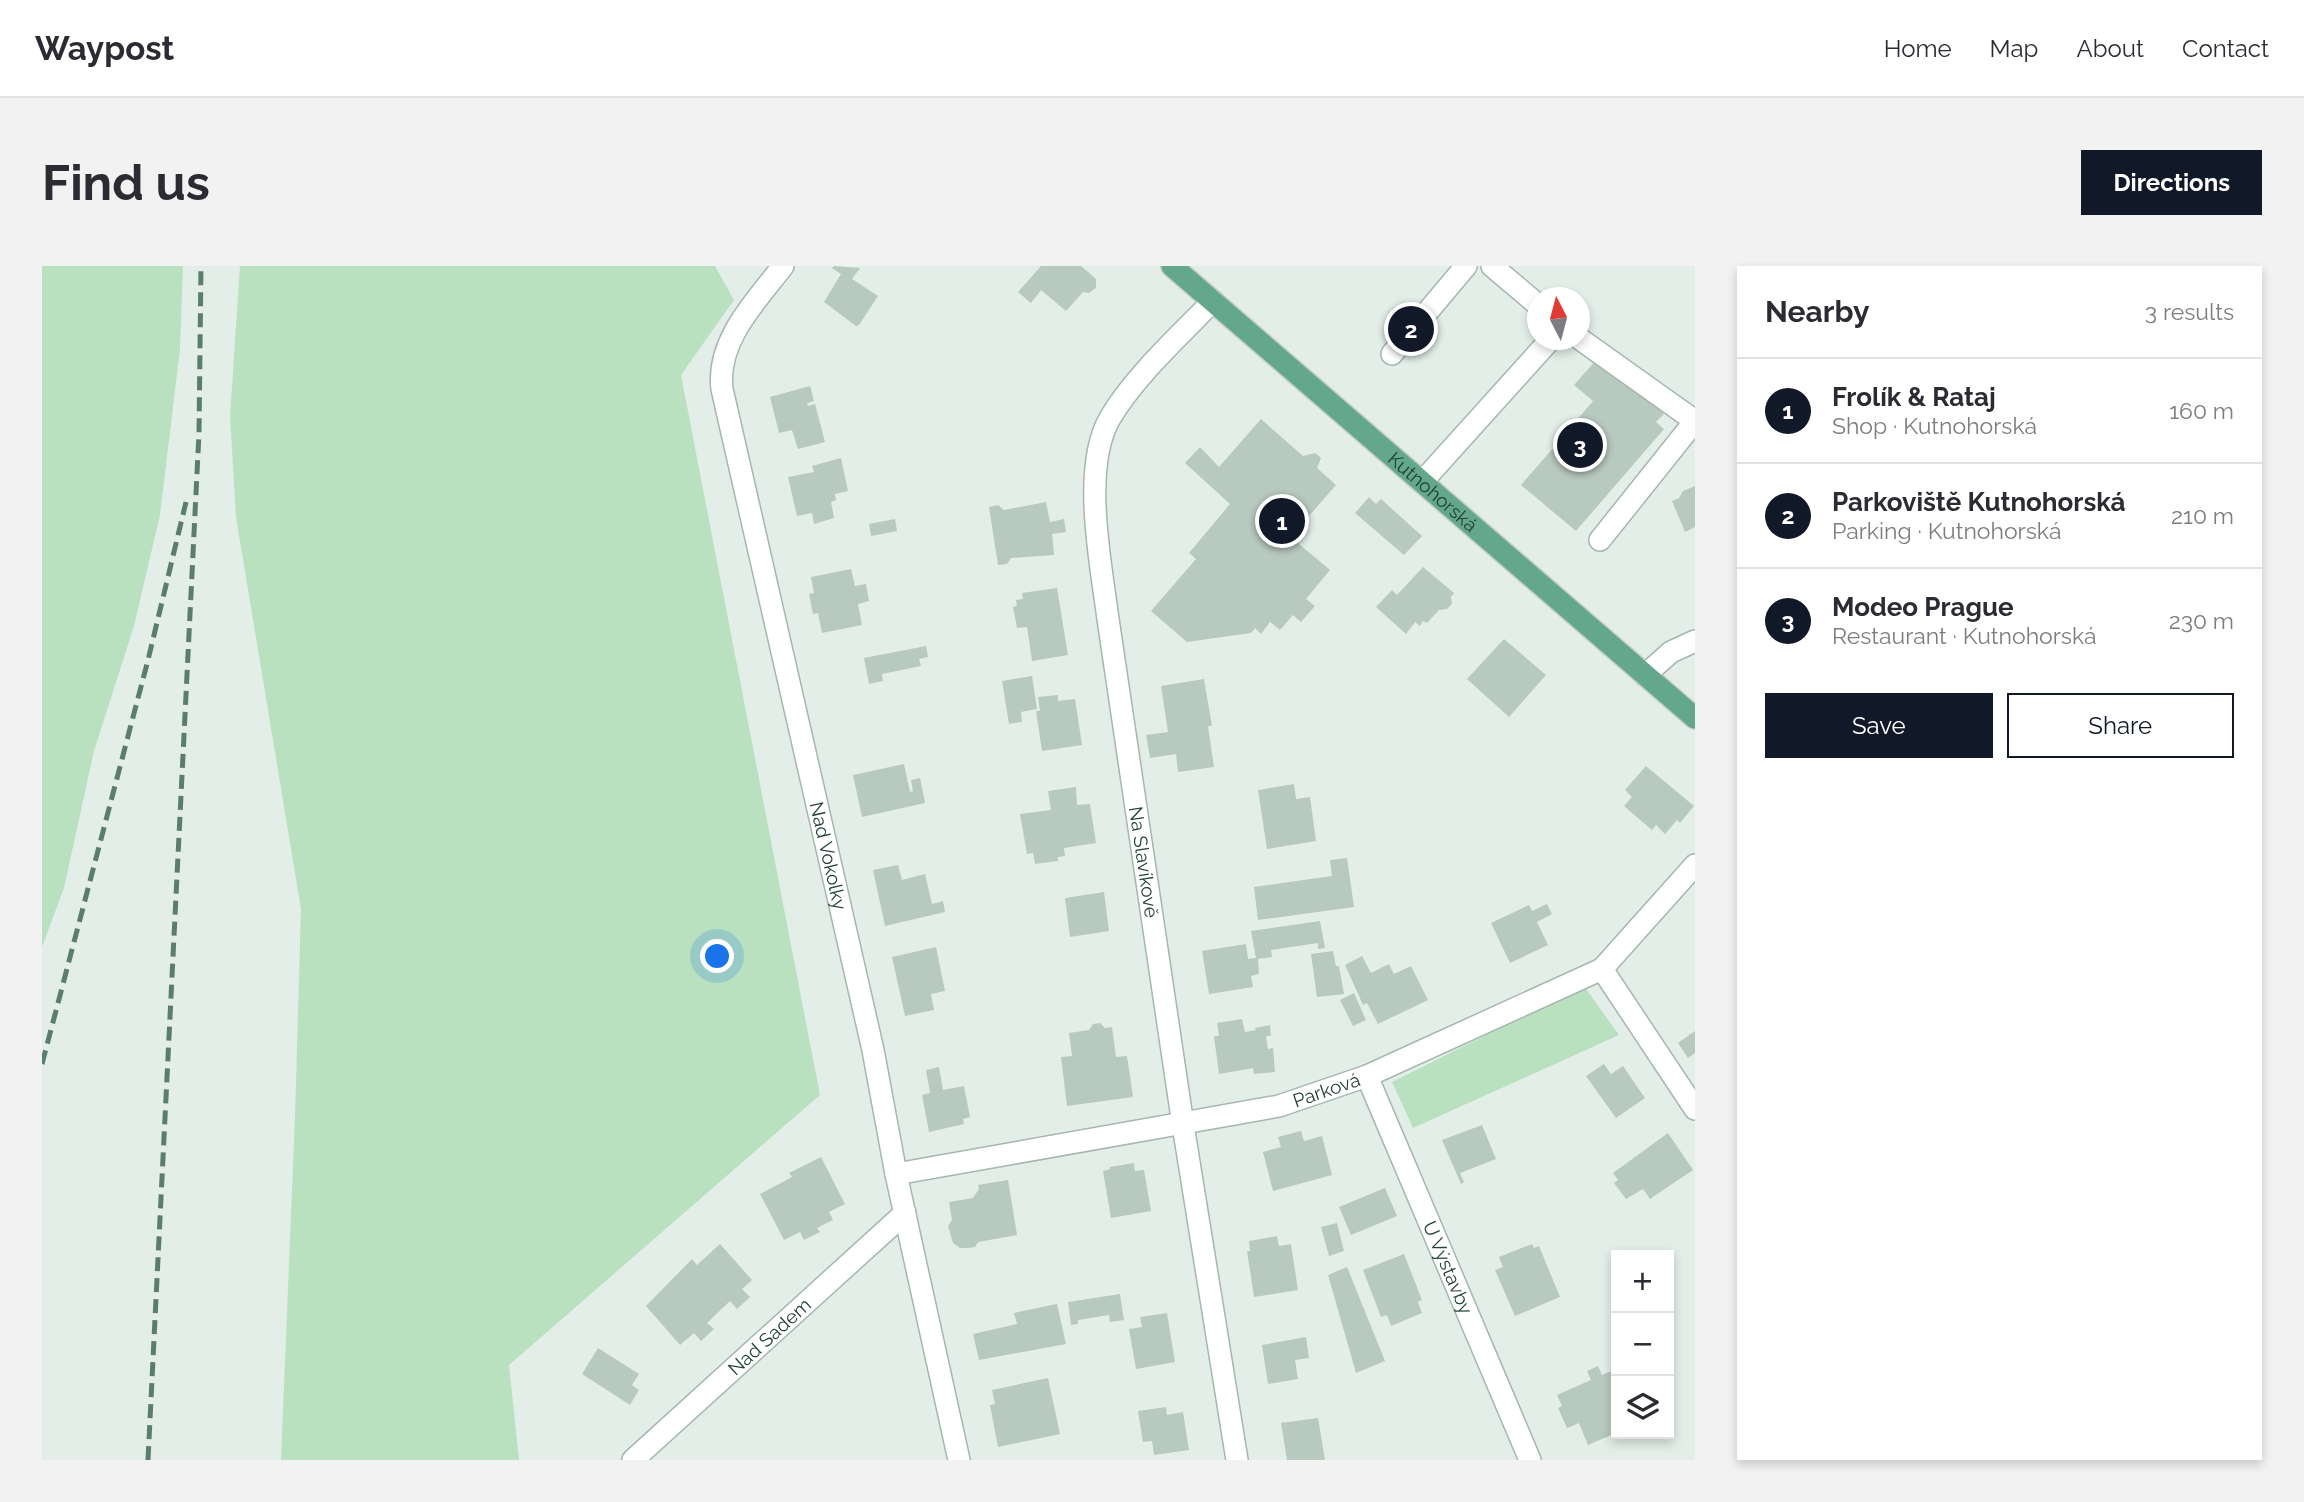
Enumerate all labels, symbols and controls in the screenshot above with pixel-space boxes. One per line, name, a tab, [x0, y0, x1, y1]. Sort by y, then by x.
text: Waypost	[35, 29, 174, 68]
text: Home	[1884, 34, 1952, 63]
text: Map	[1990, 34, 2038, 63]
text: About	[2076, 34, 2144, 63]
text: Contact	[2182, 34, 2269, 63]
button: Directions	[2081, 150, 2262, 215]
text: Find us	[42, 154, 210, 211]
north arrow	[1527, 287, 1590, 350]
text: Nearby	[1765, 294, 1869, 329]
text: 3 results	[2145, 298, 2234, 325]
pin: 2	[1388, 303, 1434, 355]
text: Frolík & Rataj	[1832, 382, 1996, 412]
text: 1	[1782, 397, 1794, 424]
text: 160 m	[2169, 397, 2234, 424]
text: Shop · Kutnohorská	[1832, 412, 2037, 439]
pin: 3	[1557, 419, 1603, 471]
street label: Kutnohorská	[1384, 447, 1482, 536]
text: Parkoviště Kutnohorská	[1832, 487, 2126, 517]
pin: 1	[1259, 495, 1305, 547]
text: 2	[1782, 502, 1794, 529]
text: 210 m	[2171, 502, 2234, 529]
text: Parking · Kutnohorská	[1832, 517, 2061, 544]
text: Modeo Prague	[1832, 592, 2014, 622]
text: 3	[1782, 607, 1794, 634]
text: 230 m	[2169, 607, 2234, 634]
text: Restaurant · Kutnohorská	[1832, 622, 2097, 649]
button: Save	[1765, 693, 1993, 758]
button: Share	[2007, 693, 2234, 758]
street label: Nad Vokolky	[806, 800, 852, 912]
street label: Na Slavíkově	[1125, 805, 1163, 919]
your location	[700, 939, 734, 973]
street label: Parková	[1290, 1068, 1363, 1111]
street label: U Výstavby	[1419, 1218, 1478, 1317]
map controls	[1611, 1250, 1674, 1439]
button: +	[1611, 1250, 1674, 1313]
street label: Nad Sadem	[723, 1293, 815, 1379]
button: −	[1611, 1313, 1674, 1376]
button: layers	[1611, 1376, 1674, 1439]

